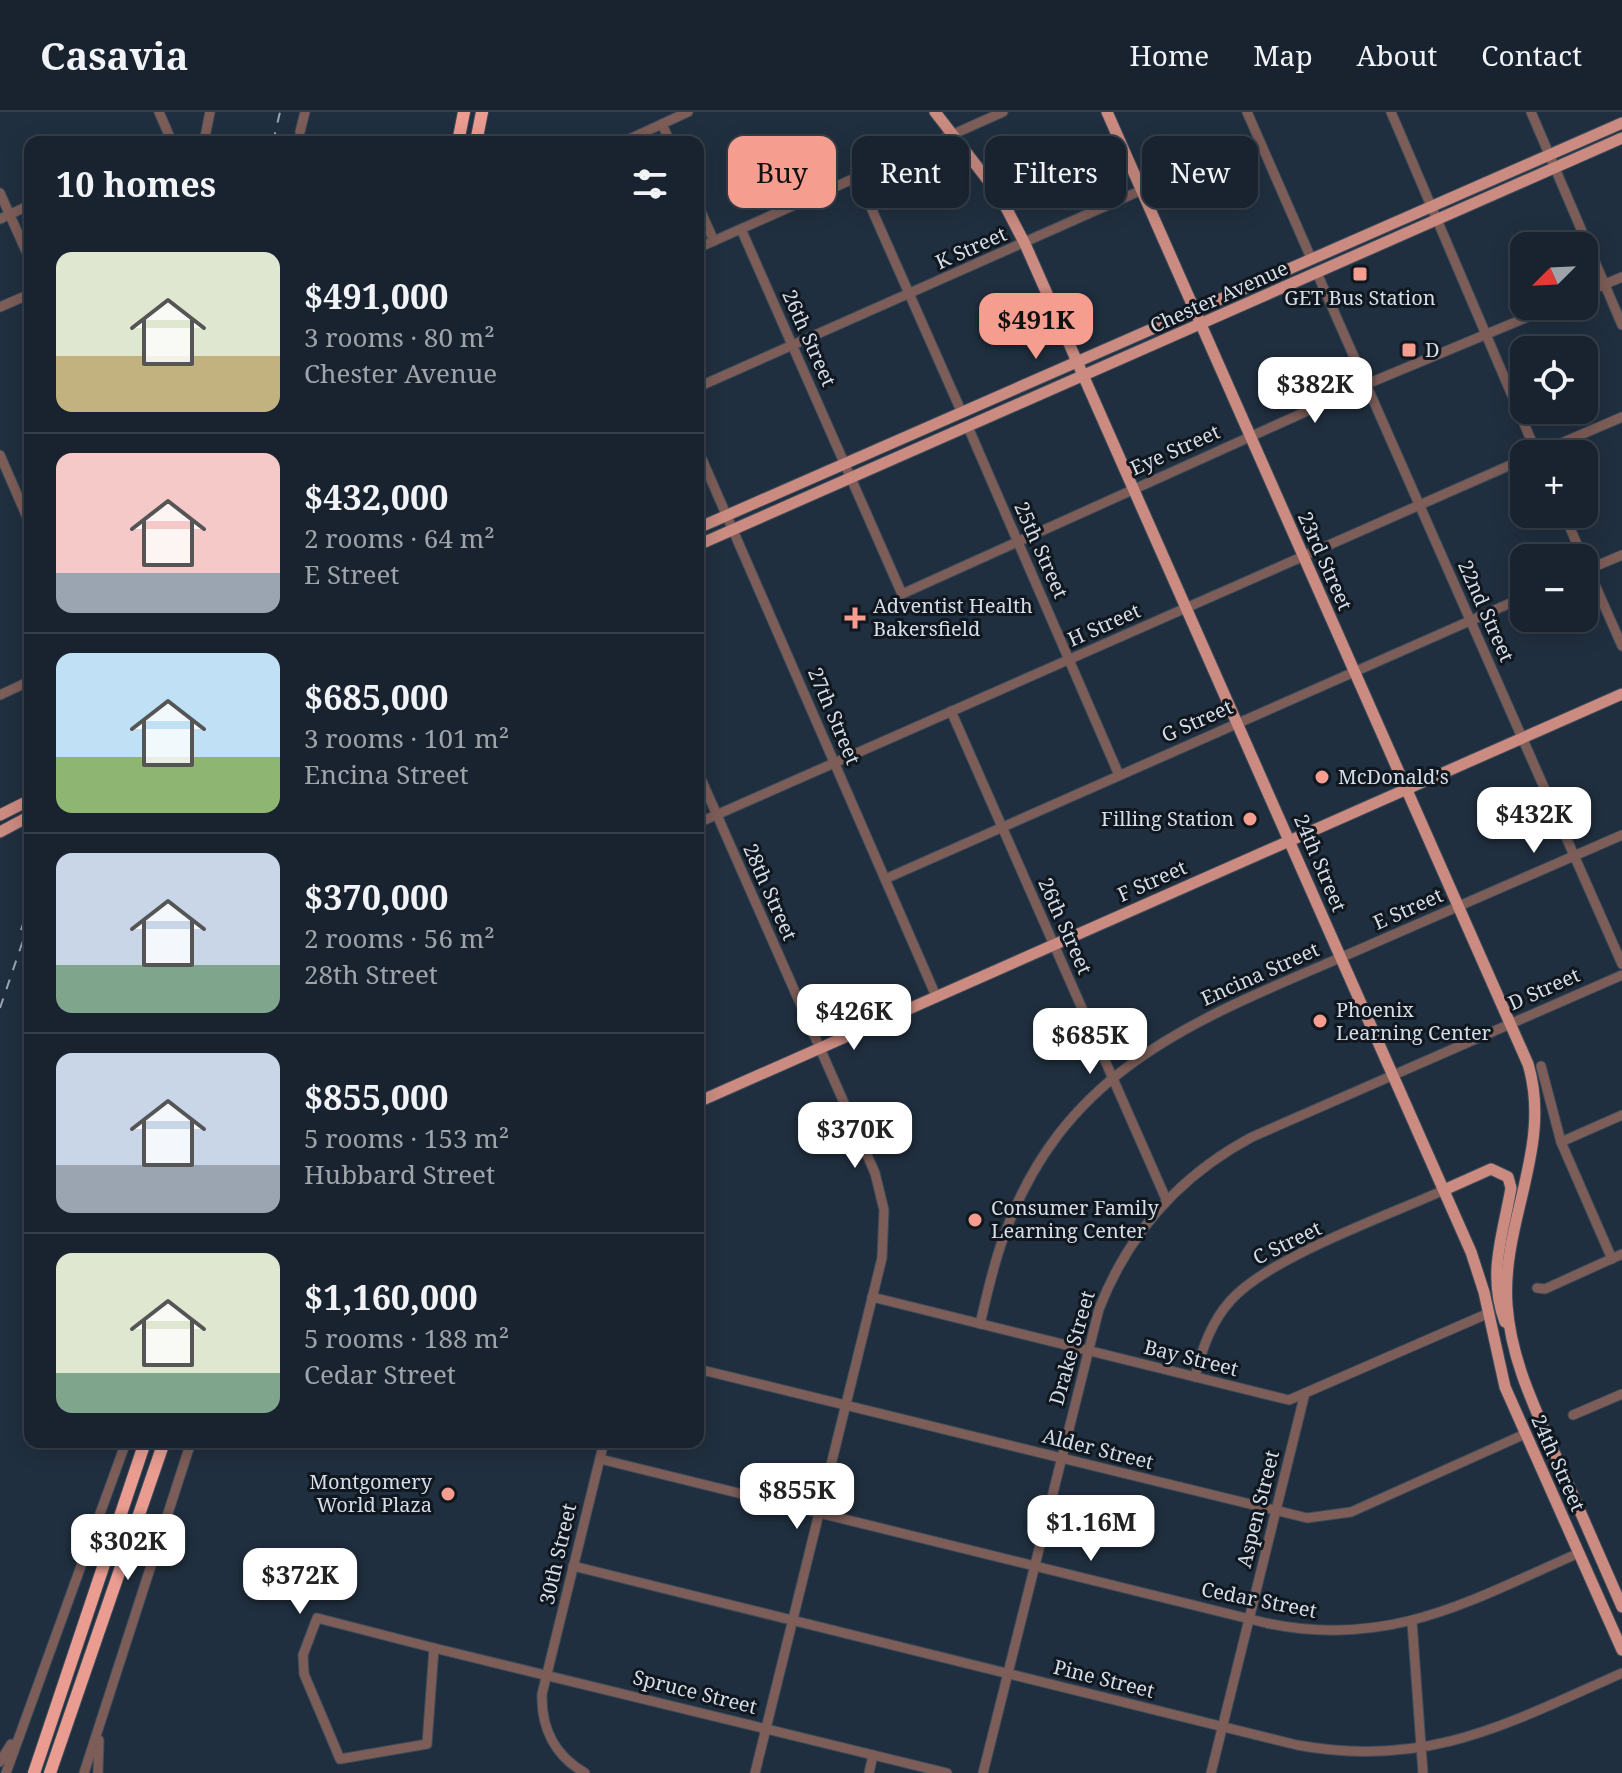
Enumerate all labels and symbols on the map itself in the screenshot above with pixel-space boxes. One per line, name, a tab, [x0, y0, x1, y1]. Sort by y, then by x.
street label: K Street	[931, 220, 1011, 275]
north arrow	[1510, 232, 1598, 320]
street label: Chester Avenue	[1145, 254, 1292, 339]
marker: GET Bus Station	[1351, 265, 1369, 283]
place label: GET Bus Station	[1284, 284, 1436, 311]
street label: 26th Street	[776, 285, 843, 390]
pin: $491K	[980, 293, 1092, 361]
place label: D	[1425, 336, 1440, 363]
marker: D	[1400, 341, 1418, 359]
pin: $382K	[1259, 357, 1371, 425]
street label: Eye Street	[1126, 418, 1224, 481]
street label: 25th Street	[1008, 497, 1075, 602]
street label: 23rd Street	[1292, 507, 1359, 614]
street label: 22nd Street	[1452, 556, 1521, 666]
place label: Adventist Health Bakersfield	[873, 592, 1033, 642]
street label: H Street	[1063, 597, 1144, 653]
marker: Adventist Health Bakersfield	[844, 607, 866, 629]
street label: 27th Street	[802, 663, 867, 769]
street label: G Street	[1157, 693, 1237, 748]
place label: McDonald's	[1338, 763, 1449, 790]
marker: McDonald's	[1313, 768, 1331, 786]
pin: $432K	[1478, 787, 1590, 855]
place label: Filling Station	[1101, 805, 1234, 832]
marker: Filling Station	[1241, 810, 1259, 828]
street label: 24th Street	[1288, 810, 1353, 916]
street label: 28th Street	[737, 839, 804, 944]
street label: F Street	[1113, 853, 1191, 908]
street label: 26th Street	[1032, 873, 1099, 978]
street label: E Street	[1369, 881, 1447, 936]
street label: Encina Street	[1196, 935, 1323, 1012]
street label: D Street	[1504, 961, 1584, 1016]
pin: $426K	[798, 984, 910, 1052]
place label: Phoenix Learning Center	[1336, 996, 1492, 1046]
pin: $685K	[1034, 1008, 1146, 1076]
marker: Phoenix Learning Center	[1311, 1012, 1329, 1030]
pin: $370K	[799, 1102, 911, 1170]
place label: Consumer Family Learning Center	[991, 1194, 1159, 1244]
marker: Consumer Family Learning Center	[966, 1211, 984, 1229]
street label: C Street	[1248, 1214, 1326, 1271]
street label: Drake Street	[1042, 1288, 1101, 1408]
street label: Bay Street	[1141, 1333, 1241, 1382]
street label: 24th Street	[1525, 1410, 1592, 1515]
street label: Alder Street	[1040, 1422, 1157, 1475]
street label: Aspen Street	[1230, 1447, 1285, 1570]
pin: $855K	[741, 1463, 853, 1531]
place label: Montgomery World Plaza	[309, 1468, 433, 1518]
marker: Montgomery World Plaza	[439, 1485, 457, 1503]
pin: $1.16M	[1026, 1495, 1156, 1563]
street label: 30th Street	[533, 1501, 582, 1607]
pin: $302K	[72, 1514, 184, 1582]
pin: $372K	[244, 1548, 356, 1616]
street label: Cedar Street	[1199, 1575, 1319, 1624]
street label: Pine Street	[1051, 1653, 1157, 1704]
street label: Spruce Street	[630, 1663, 760, 1720]

